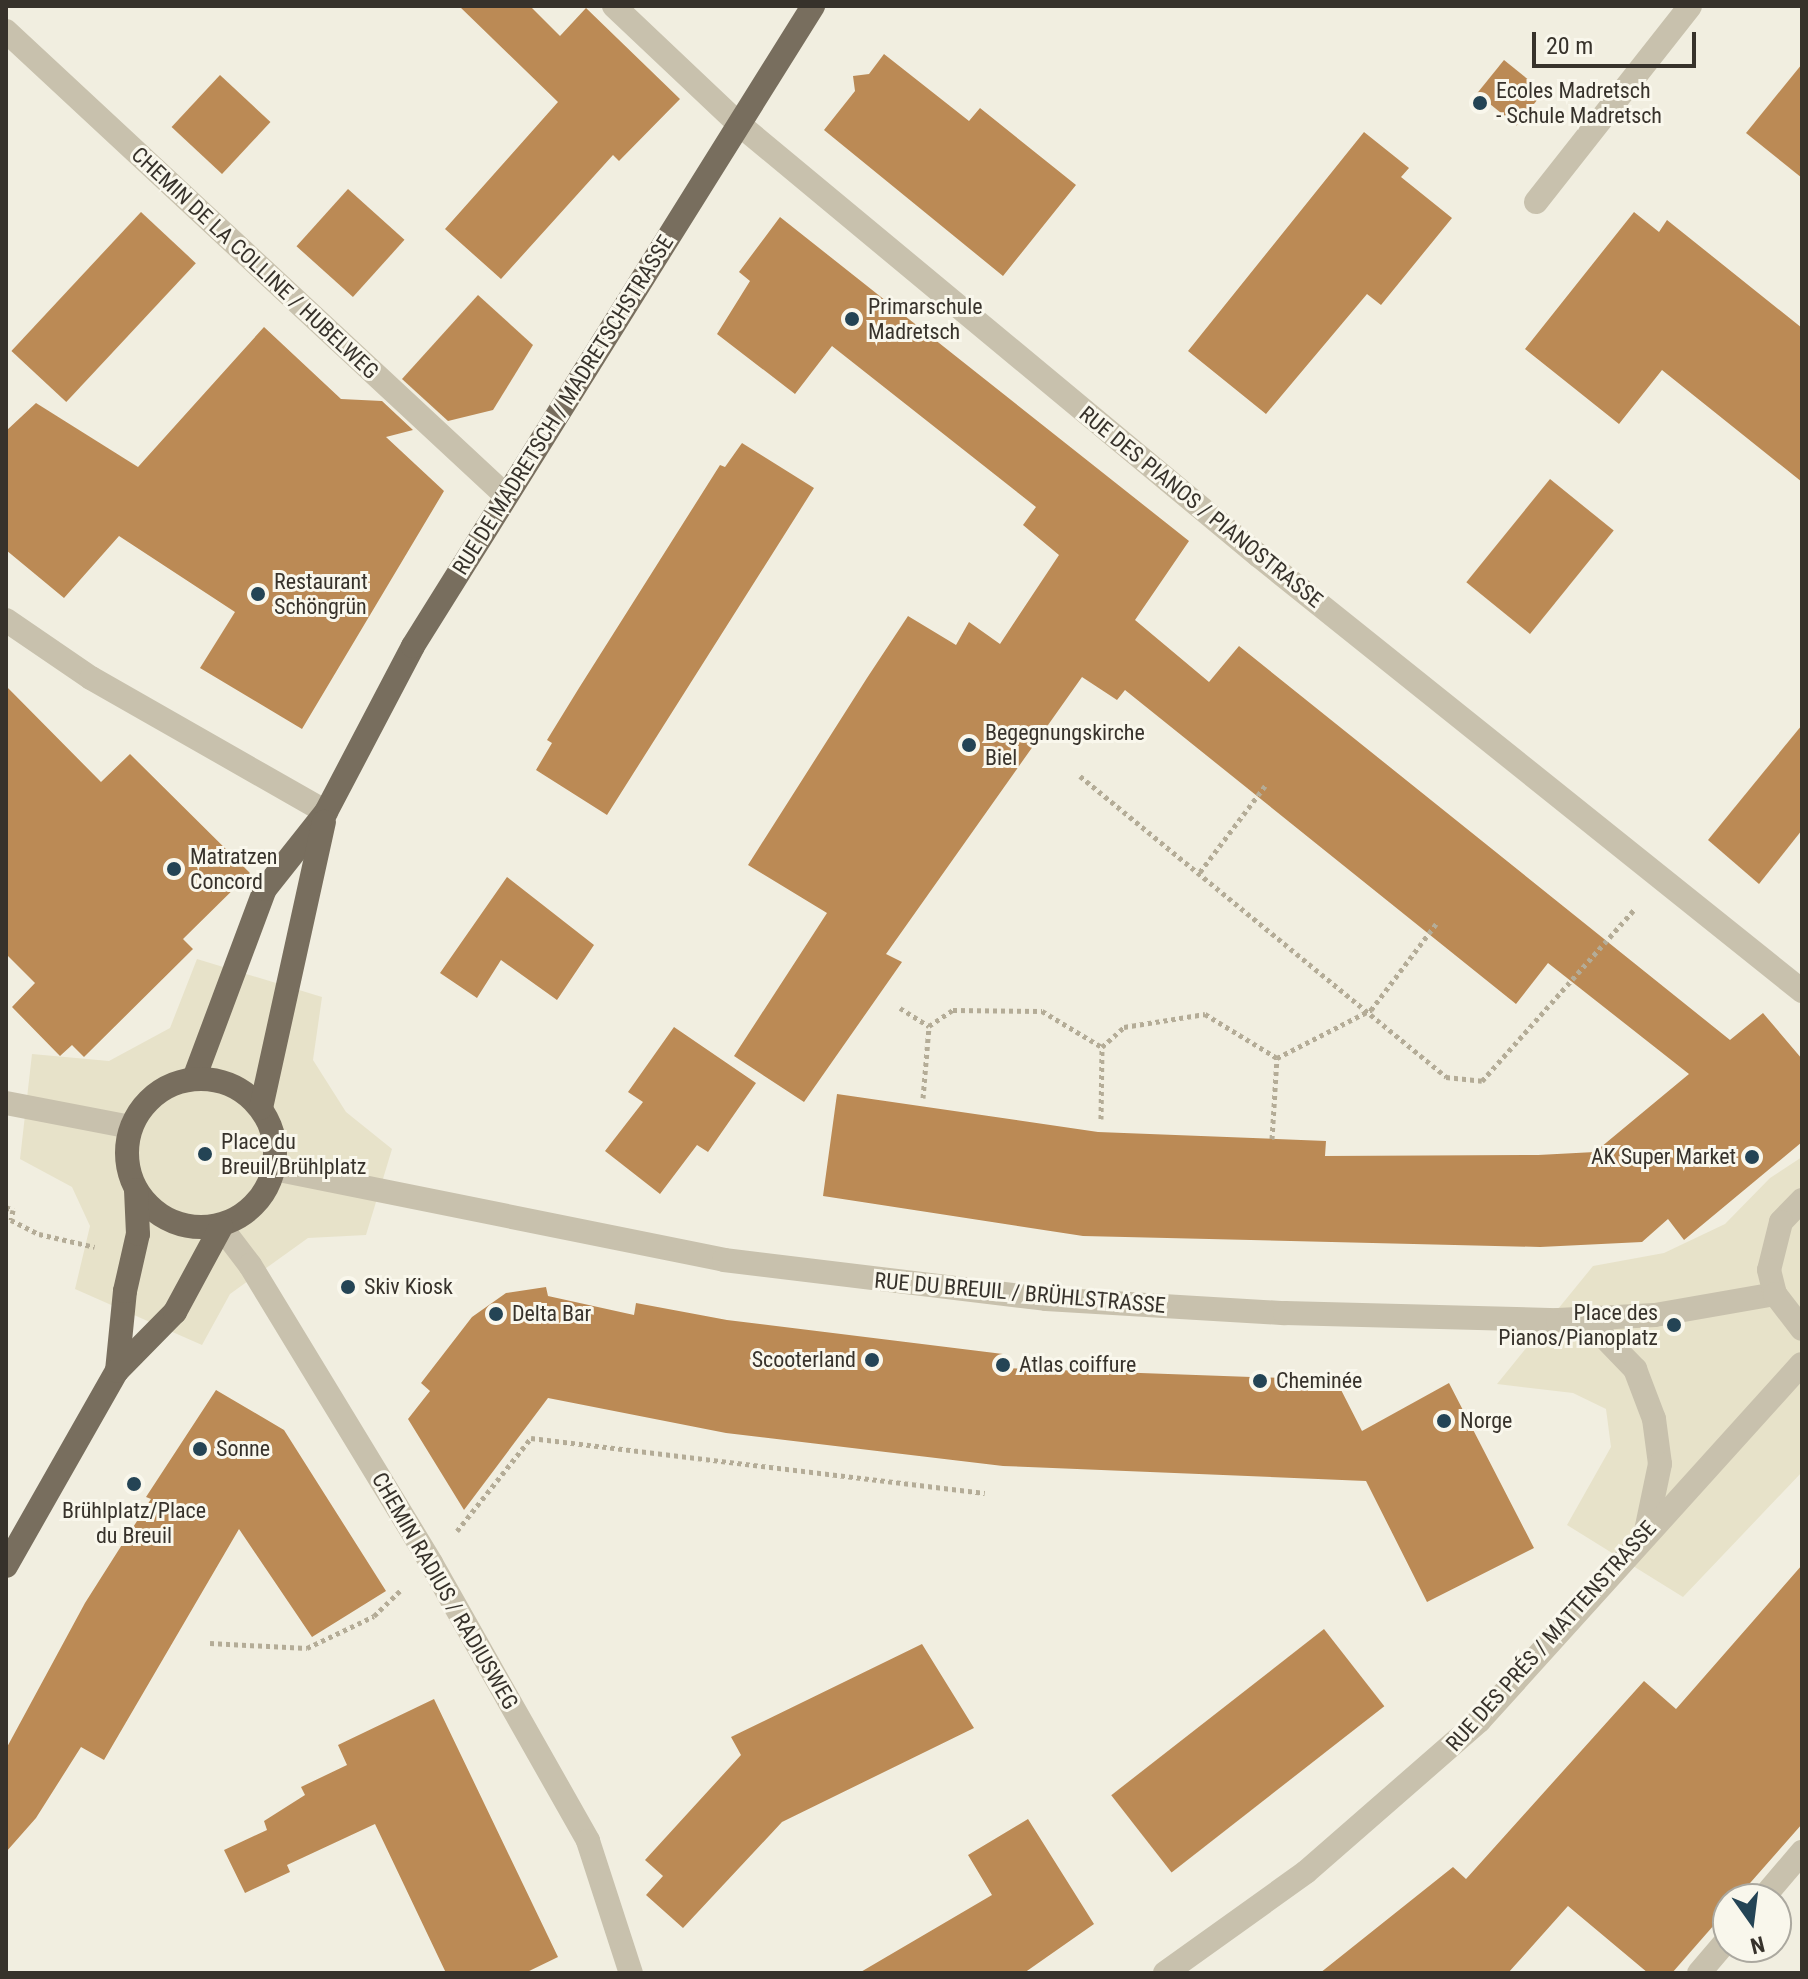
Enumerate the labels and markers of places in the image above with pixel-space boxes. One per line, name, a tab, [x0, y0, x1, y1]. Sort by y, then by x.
place label: Ecoles Madretsch - Schule Madretsch	[1496, 77, 1662, 128]
marker: Ecoles Madretsch - Schule Madretsch	[1471, 94, 1489, 112]
place label: Primarschule Madretsch	[868, 293, 983, 344]
marker: Primarschule Madretsch	[843, 310, 861, 328]
place label: Restaurant Schöngrün	[274, 568, 368, 620]
marker: Restaurant Schöngrün	[249, 585, 267, 603]
place label: Begegnungskirche Biel	[985, 719, 1145, 770]
marker: Begegnungskirche Biel	[960, 736, 978, 754]
place label: Matratzen Concord	[190, 843, 277, 894]
marker: Matratzen Concord	[165, 860, 183, 878]
place label: Place du Breuil/Brühlplatz	[221, 1128, 366, 1180]
place label: AK Super Market	[1591, 1144, 1736, 1170]
marker: Place du Breuil/Brühlplatz	[196, 1145, 214, 1163]
marker: AK Super Market	[1743, 1148, 1761, 1166]
place label: Skiv Kiosk	[364, 1274, 453, 1300]
marker: Skiv Kiosk	[339, 1278, 357, 1296]
place label: Place des Pianos/Pianoplatz	[1498, 1299, 1658, 1350]
place label: Delta Bar	[512, 1301, 591, 1327]
marker: Delta Bar	[487, 1305, 505, 1323]
marker: Place des Pianos/Pianoplatz	[1665, 1316, 1683, 1334]
place label: Scooterland	[752, 1347, 856, 1373]
marker: Scooterland	[863, 1351, 881, 1369]
place label: Atlas coiffure	[1019, 1352, 1136, 1378]
marker: Atlas coiffure	[994, 1356, 1012, 1374]
place label: Cheminée	[1276, 1368, 1362, 1394]
marker: Cheminée	[1251, 1372, 1269, 1390]
place label: Norge	[1460, 1408, 1512, 1434]
marker: Norge	[1435, 1412, 1453, 1430]
place label: Sonne	[216, 1436, 270, 1462]
marker: Sonne	[191, 1440, 209, 1458]
marker: Brühlplatz/Place du Breuil	[125, 1475, 143, 1493]
place label: Brühlplatz/Place du Breuil	[62, 1497, 206, 1548]

